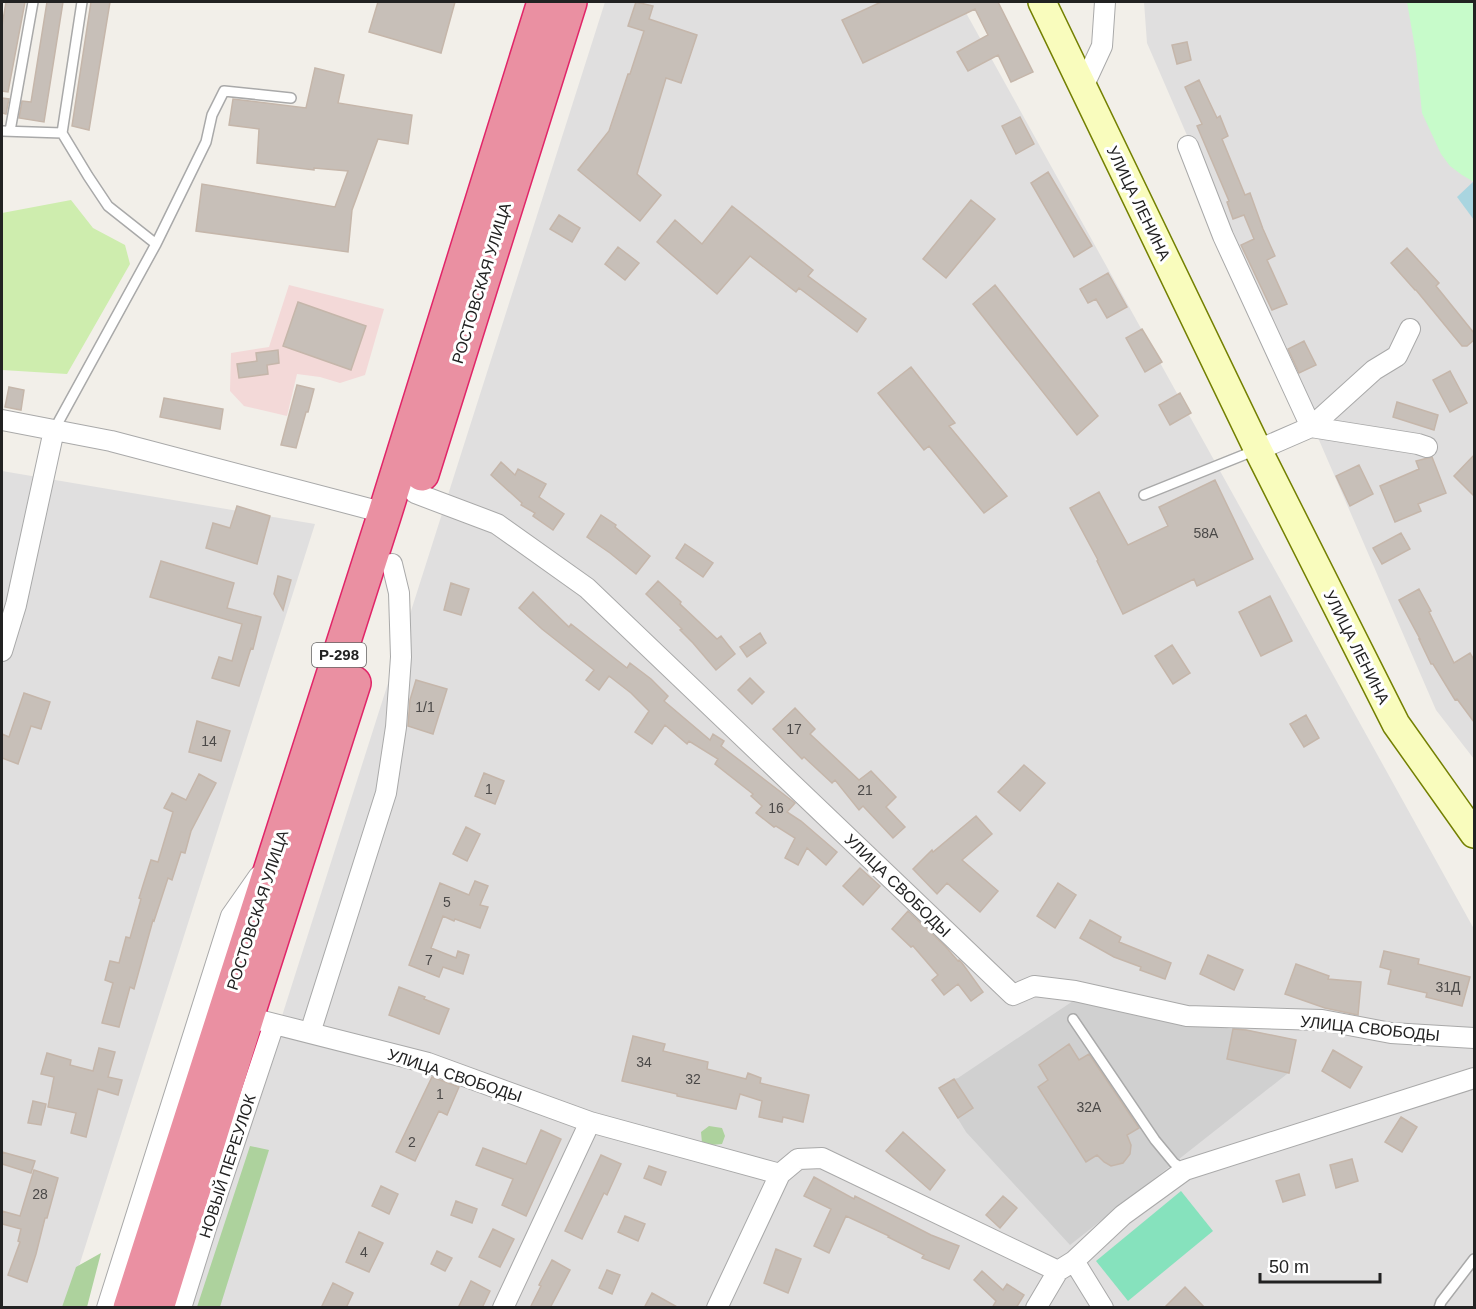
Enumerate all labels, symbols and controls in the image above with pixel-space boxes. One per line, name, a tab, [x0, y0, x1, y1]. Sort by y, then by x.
street label: УЛИЦА ЛЕНИНА	[1104, 143, 1174, 263]
street label: РОСТОВСКАЯ УЛИЦА	[449, 200, 514, 366]
house number: 58А	[1194, 525, 1219, 541]
street label: УЛИЦА ЛЕНИНА	[1321, 588, 1393, 707]
road number: Р-298	[312, 643, 366, 667]
house number: 1/1	[415, 699, 435, 715]
house number: 17	[786, 721, 802, 737]
house number: 14	[201, 733, 217, 749]
house number: 1	[485, 781, 493, 797]
house number: 21	[857, 782, 873, 798]
house number: 16	[768, 800, 784, 816]
street label: РОСТОВСКАЯ УЛИЦА	[224, 828, 291, 992]
street label: УЛИЦА СВОБОДЫ	[841, 831, 954, 940]
house number: 5	[443, 894, 451, 910]
house number: 7	[425, 952, 433, 968]
house number: 31Д	[1435, 979, 1461, 995]
street label: УЛИЦА СВОБОДЫ	[1299, 1013, 1441, 1044]
street label: УЛИЦА СВОБОДЫ	[386, 1046, 524, 1105]
house number: 34	[636, 1054, 652, 1070]
house number: 32	[685, 1071, 701, 1087]
house number: 1	[436, 1086, 444, 1102]
street label: НОВЫЙ ПЕРЕУЛОК	[195, 1091, 259, 1240]
house number: 32А	[1077, 1099, 1102, 1115]
house number: 2	[408, 1134, 416, 1150]
house number: 28	[32, 1186, 48, 1202]
house number: 4	[360, 1244, 368, 1260]
scale bar	[1260, 1246, 1380, 1284]
text: 50 m	[1269, 1257, 1309, 1277]

